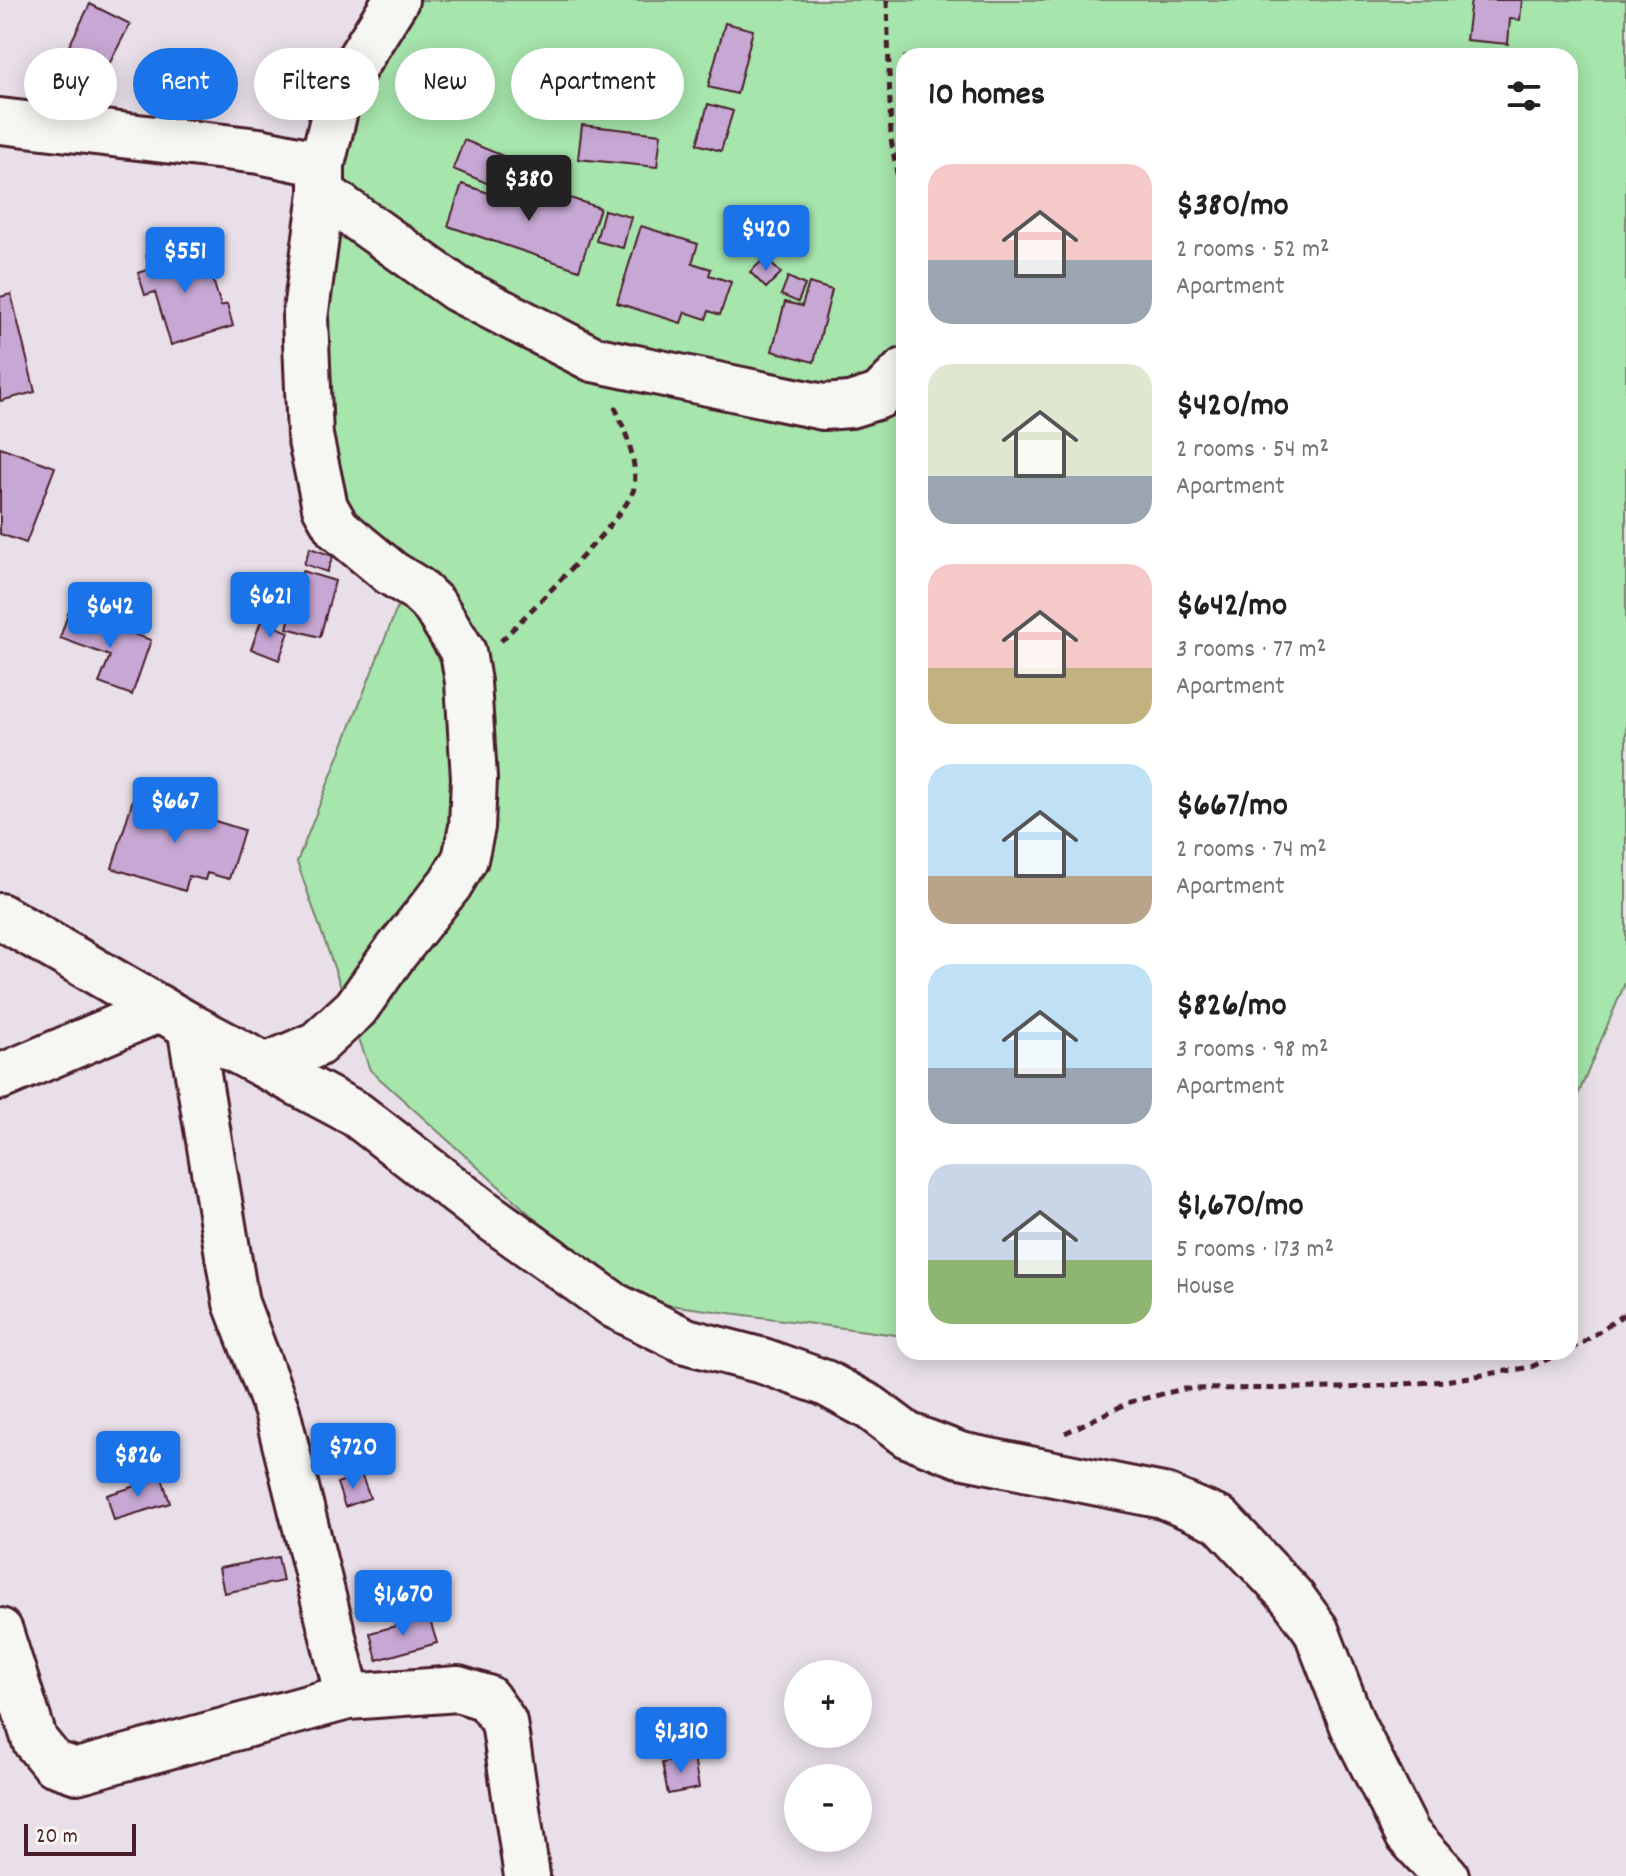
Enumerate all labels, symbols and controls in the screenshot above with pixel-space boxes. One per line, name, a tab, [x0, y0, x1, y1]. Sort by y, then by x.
chip: Buy	[24, 48, 117, 120]
chip: Rent	[133, 48, 238, 120]
chip: Filters	[254, 48, 379, 120]
chip: New	[395, 48, 495, 120]
chip: Apartment	[511, 48, 684, 120]
text: 10 homes	[928, 72, 1045, 121]
icon: filters	[1502, 74, 1546, 118]
pin: $380	[482, 155, 576, 223]
text: $380	[504, 162, 554, 199]
text: $380/mo	[1176, 183, 1289, 232]
icon: home	[992, 196, 1088, 292]
pin: $420	[719, 205, 813, 273]
text: $420	[741, 212, 791, 249]
pin: $551	[138, 227, 232, 295]
text: 2 rooms · 52 m²	[1176, 232, 1329, 269]
text: $551	[164, 234, 206, 271]
text: Apartment	[1176, 269, 1285, 306]
text: $420/mo	[1176, 383, 1289, 432]
icon: home	[992, 396, 1088, 492]
text: 2 rooms · 54 m²	[1176, 432, 1329, 469]
text: Apartment	[1176, 469, 1285, 506]
pin: $621	[223, 572, 317, 640]
text: $621	[249, 579, 291, 616]
pin: $642	[63, 582, 157, 650]
text: $642/mo	[1176, 583, 1287, 632]
text: $642	[86, 589, 134, 626]
icon: home	[992, 596, 1088, 692]
text: 3 rooms · 77 m²	[1176, 632, 1326, 669]
text: Apartment	[1176, 669, 1285, 706]
pin: $667	[128, 777, 222, 845]
text: $667/mo	[1176, 783, 1288, 832]
text: $667	[151, 784, 199, 821]
icon: home	[992, 796, 1088, 892]
text: 2 rooms · 74 m²	[1176, 832, 1327, 869]
text: Apartment	[1176, 869, 1285, 906]
text: $826/mo	[1176, 983, 1287, 1032]
icon: home	[992, 996, 1088, 1092]
text: 3 rooms · 98 m²	[1176, 1032, 1329, 1069]
text: Apartment	[1176, 1069, 1285, 1106]
text: $1,670/mo	[1176, 1183, 1304, 1232]
icon: home	[992, 1196, 1088, 1292]
text: 5 rooms · 173 m²	[1176, 1232, 1334, 1269]
text: House	[1176, 1269, 1234, 1306]
pin: $720	[306, 1423, 400, 1491]
text: $720	[329, 1430, 377, 1467]
pin: $826	[91, 1431, 185, 1499]
text: $826	[114, 1438, 162, 1475]
pin: $1,670	[338, 1570, 468, 1638]
text: $1,670	[373, 1577, 433, 1614]
map controls	[784, 1660, 872, 1852]
button: +	[784, 1660, 872, 1748]
pin: $1,310	[616, 1707, 746, 1775]
text: $1,310	[653, 1714, 709, 1751]
button: −	[784, 1764, 872, 1852]
scale bar	[24, 1820, 136, 1856]
text: 20 m	[36, 1822, 78, 1853]

